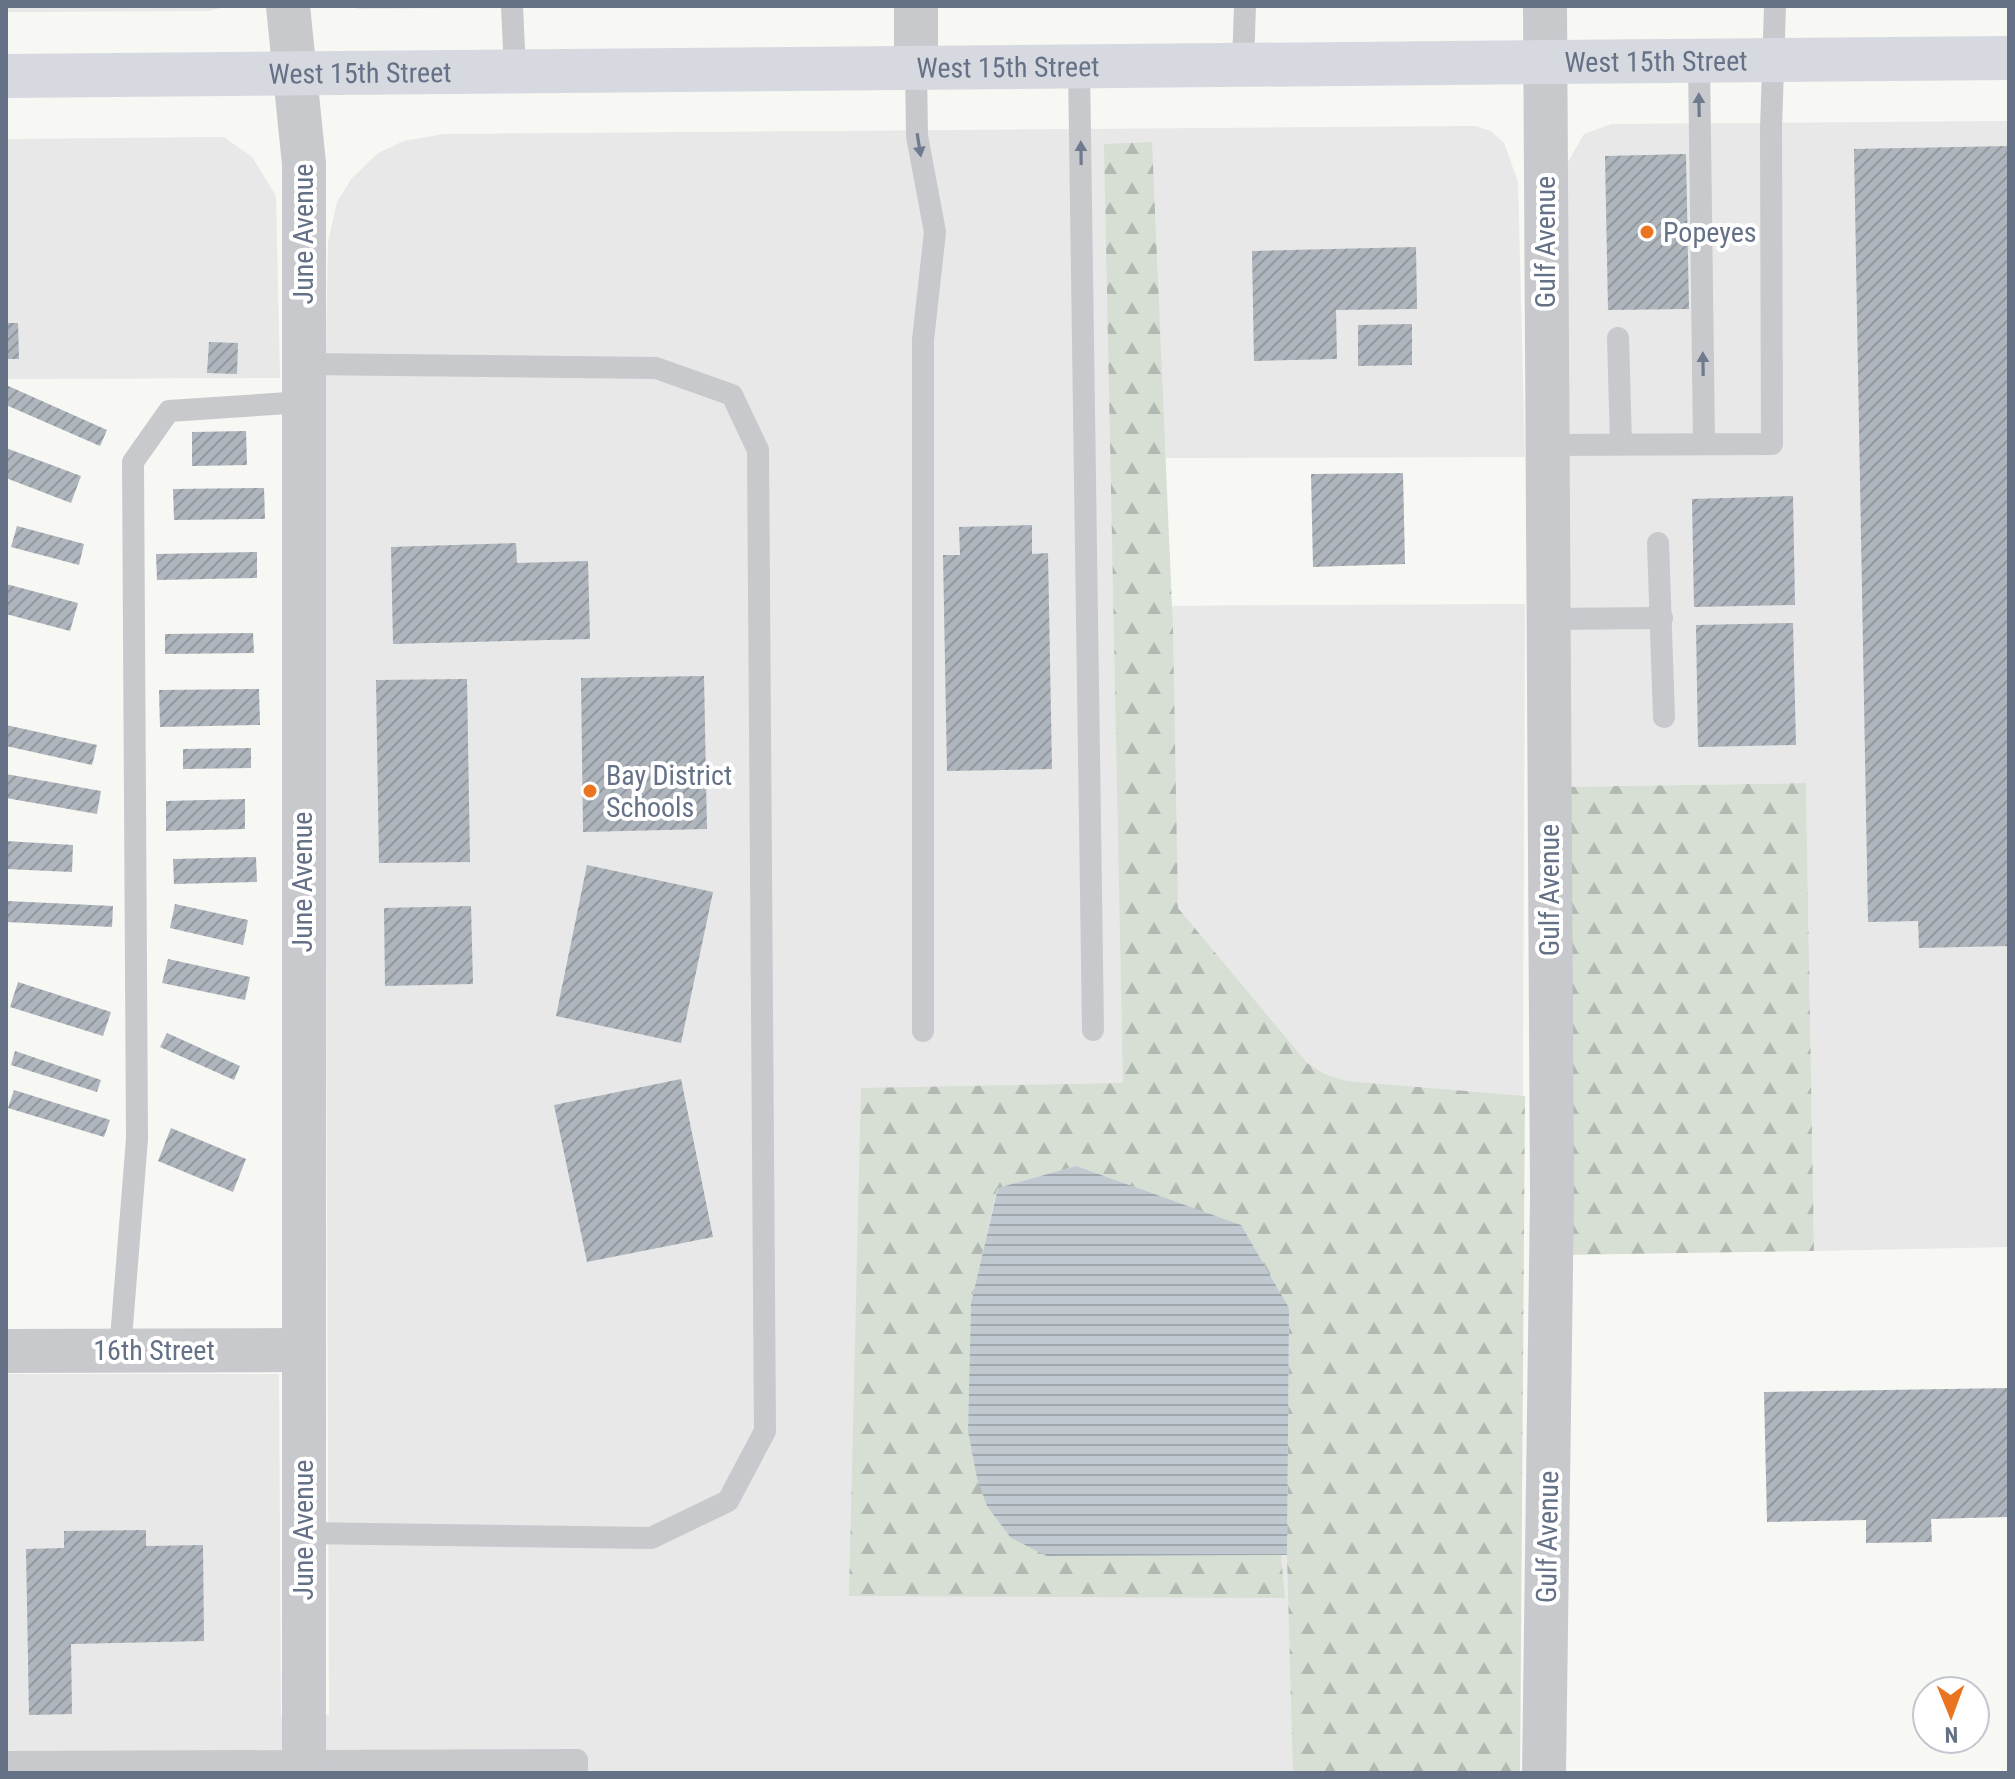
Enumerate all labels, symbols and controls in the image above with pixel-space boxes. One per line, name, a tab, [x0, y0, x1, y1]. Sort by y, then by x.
street label: West 15th Street	[1564, 44, 1748, 79]
street label: West 15th Street	[916, 50, 1100, 85]
street label: West 15th Street	[268, 56, 452, 91]
one-way arrow	[1693, 92, 1706, 117]
one-way arrow	[913, 133, 926, 158]
one-way arrow	[1075, 140, 1087, 165]
street label: June Avenue	[287, 164, 320, 304]
street label: Gulf Avenue	[1529, 176, 1562, 308]
place label: Popeyes	[1663, 216, 1757, 249]
marker: Popeyes	[1638, 223, 1656, 241]
one-way arrow	[1697, 351, 1709, 376]
place label: Bay District Schools	[606, 759, 732, 824]
marker: Bay District Schools	[581, 782, 599, 800]
street label: June Avenue	[286, 812, 319, 952]
street label: Gulf Avenue	[1533, 824, 1566, 956]
street label: 16th Street	[93, 1334, 215, 1367]
street label: June Avenue	[287, 1460, 320, 1600]
street label: Gulf Avenue	[1530, 1471, 1565, 1603]
north arrow	[1911, 1675, 1991, 1755]
text: N	[1944, 1722, 1958, 1747]

